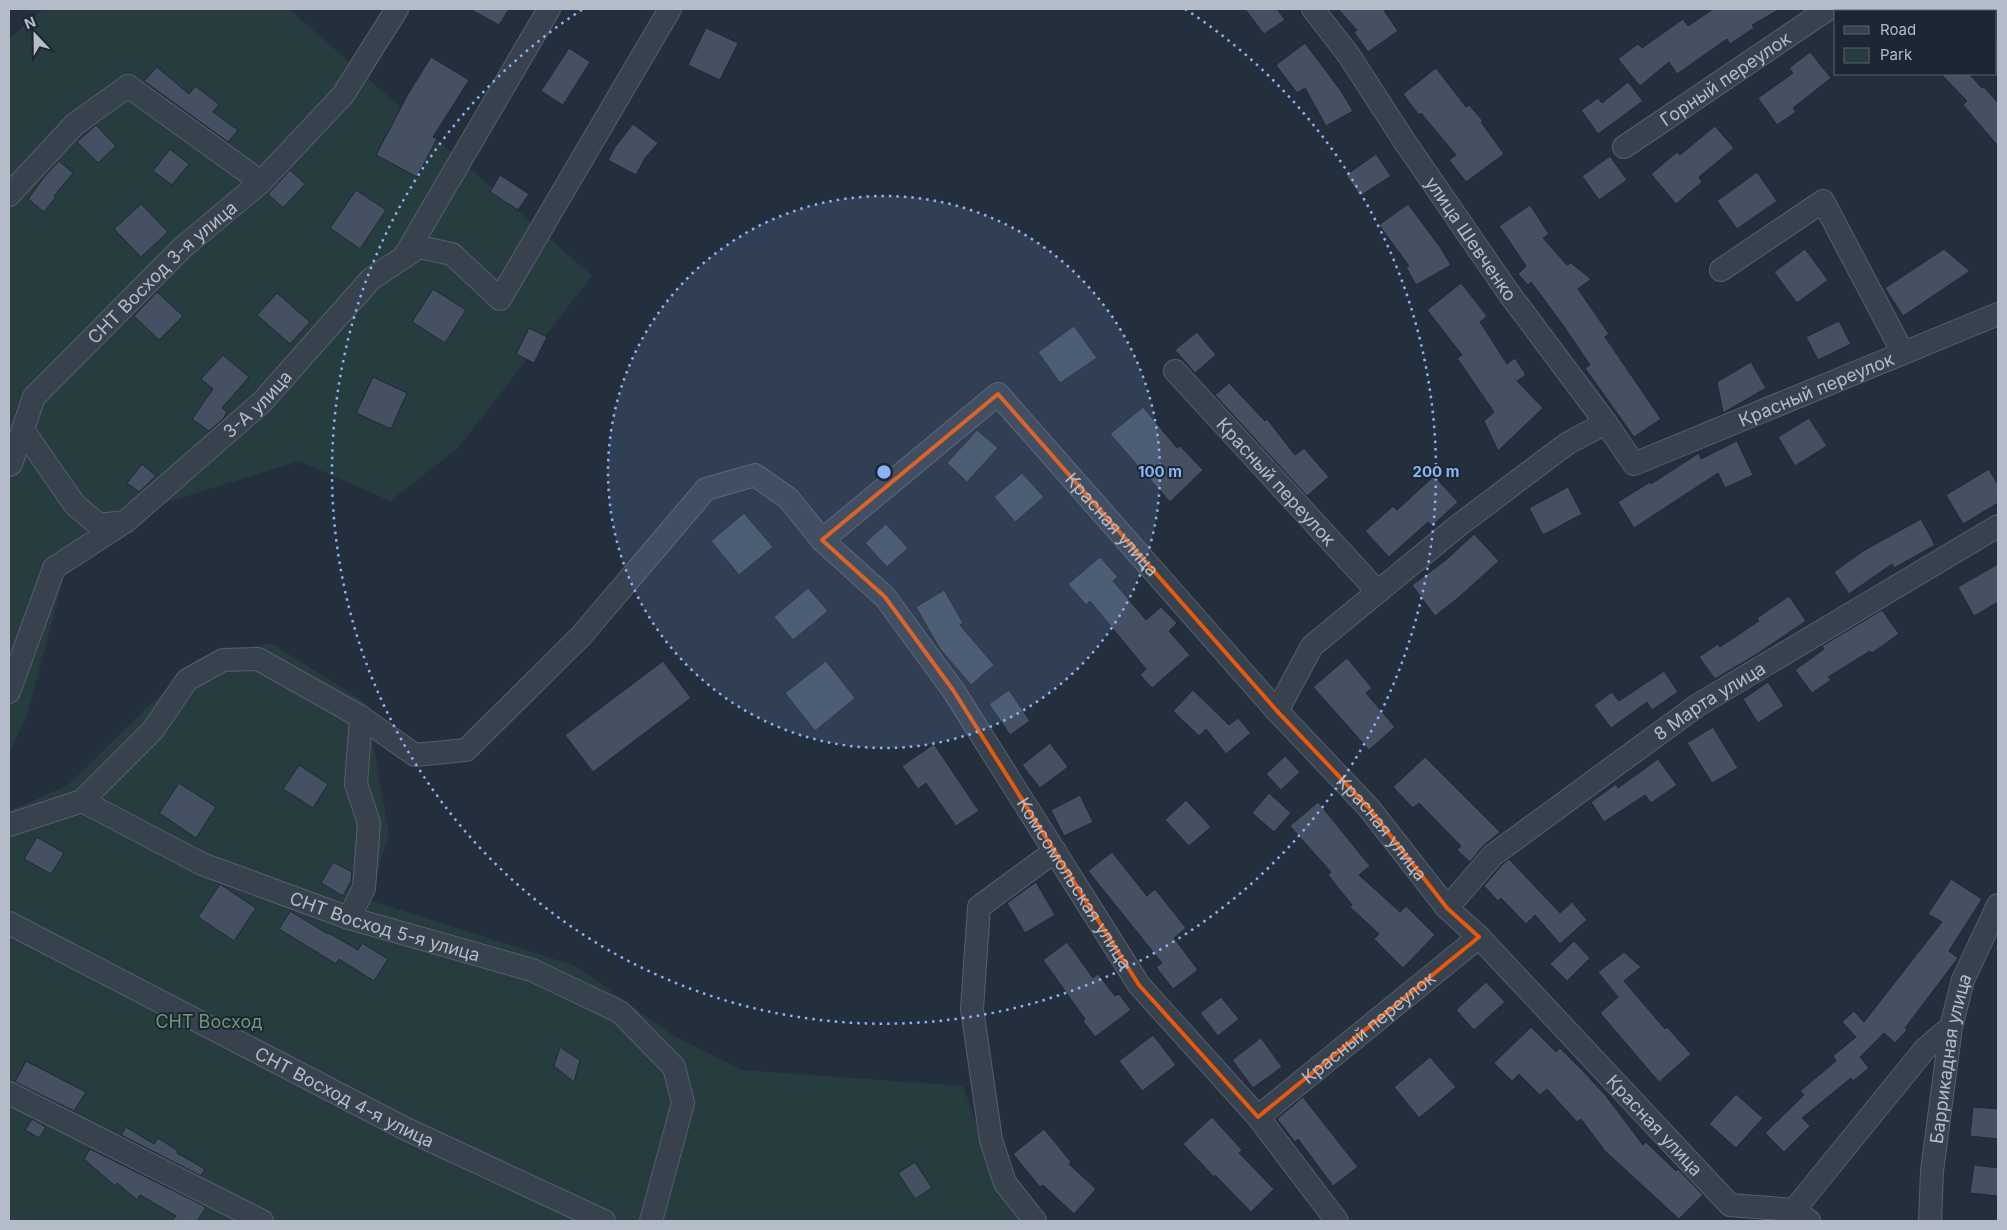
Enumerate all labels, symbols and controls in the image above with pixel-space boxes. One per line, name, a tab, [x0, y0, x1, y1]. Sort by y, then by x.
north arrow	[10, 10, 60, 60]
legend	[1834, 10, 1997, 75]
text: N	[22, 13, 38, 32]
text: Road	[1880, 20, 1916, 39]
street label: Горный переулок	[1656, 27, 1794, 130]
text: Park	[1880, 45, 1913, 64]
street label: улица Шевченко	[1421, 172, 1521, 305]
street label: СНТ Восход 3-я улица	[83, 196, 241, 348]
street label: Красный переулок	[1735, 348, 1897, 430]
street label: 3-А улица	[219, 366, 296, 442]
street label: Красный переулок	[1213, 413, 1340, 550]
text: 100 m	[1138, 462, 1182, 481]
text: 200 m	[1413, 462, 1459, 481]
centre of rings	[875, 463, 893, 481]
street label: Красная улица	[1061, 468, 1164, 580]
street label: 8 Марта улица	[1650, 657, 1769, 744]
street label: Красная улица	[1332, 770, 1432, 884]
street label: Комсомольская улица	[1013, 794, 1137, 973]
street label: СНТ Восход 5-я улица	[287, 887, 482, 965]
street label: Красный переулок	[1297, 967, 1439, 1088]
street label: Баррикадная улица	[1925, 970, 1975, 1145]
park label: СНТ Восход	[155, 1011, 263, 1032]
street label: СНТ Восход 4-я улица	[252, 1042, 438, 1151]
street label: Красная улица	[1603, 1070, 1707, 1180]

